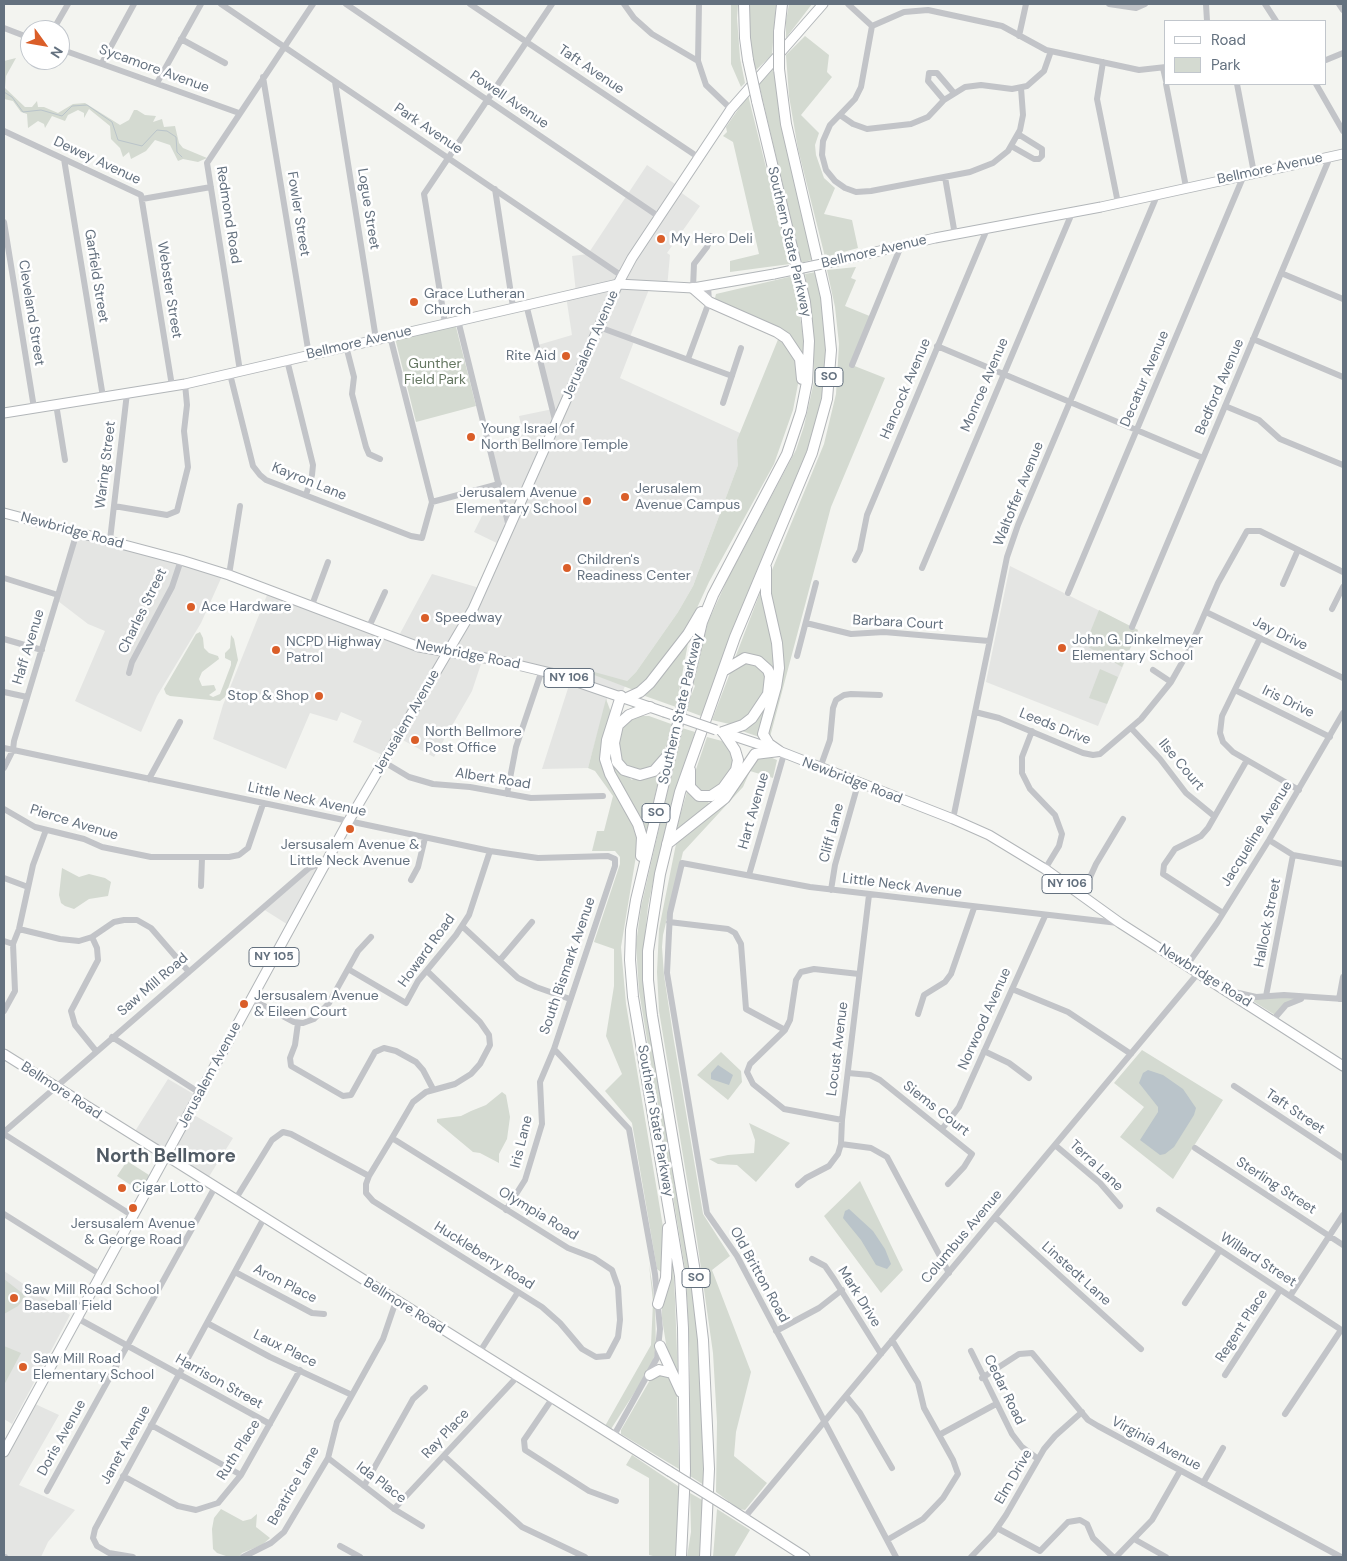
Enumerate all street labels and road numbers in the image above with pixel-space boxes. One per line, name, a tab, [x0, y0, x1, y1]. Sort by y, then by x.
street label: Sycamore Avenue	[97, 41, 211, 97]
street label: Taft Avenue	[555, 42, 627, 98]
street label: Powell Avenue	[466, 67, 552, 133]
street label: Park Avenue	[391, 100, 465, 158]
street label: Dewey Avenue	[51, 133, 143, 189]
street label: Bellmore Avenue	[1216, 150, 1324, 188]
street label: Redmond Road	[212, 165, 244, 265]
street label: Southern State Parkway	[763, 165, 815, 319]
street label: Logue Street	[353, 167, 383, 251]
street label: Fowler Street	[283, 170, 313, 258]
street label: Garfield Street	[80, 228, 112, 324]
street label: Bellmore Avenue	[820, 232, 928, 272]
street label: Webster Street	[153, 240, 185, 340]
street label: Cleveland Street	[14, 259, 48, 367]
street label: Jerusalem Avenue	[559, 288, 623, 402]
street label: Bellmore Avenue	[305, 323, 413, 363]
street label: Decatur Avenue	[1117, 328, 1173, 430]
street label: Monroe Avenue	[958, 335, 1012, 435]
street label: Hancock Avenue	[877, 336, 935, 442]
street label: Bedford Avenue	[1192, 336, 1248, 438]
road number: SO	[815, 368, 843, 387]
street label: Waring Street	[92, 420, 120, 510]
street label: Waltoffer Avenue	[990, 439, 1048, 549]
street label: Kayron Lane	[269, 459, 349, 505]
street label: Newbridge Road	[19, 509, 125, 553]
street label: Charles Street	[115, 566, 171, 656]
street label: Haff Avenue	[10, 607, 48, 687]
street label: Barbara Court	[852, 612, 944, 634]
street label: Jay Drive	[1250, 614, 1310, 654]
street label: Southern State Parkway	[655, 632, 707, 786]
street label: Newbridge Road	[414, 637, 522, 673]
street label: Jerusalem Avenue	[370, 667, 444, 777]
road number: NY 106	[544, 668, 594, 688]
street label: Iris Drive	[1259, 682, 1317, 722]
street label: Leeds Drive	[1017, 705, 1093, 749]
street label: Ilse Court	[1155, 736, 1207, 794]
street label: Newbridge Road	[800, 754, 904, 808]
street label: Albert Road	[454, 765, 532, 793]
street label: Hart Avenue	[735, 771, 773, 851]
street label: Jacqueline Avenue	[1218, 778, 1296, 890]
street label: Little Neck Avenue	[246, 779, 368, 821]
street label: Cliff Lane	[816, 801, 848, 865]
street label: Pierce Avenue	[28, 802, 120, 844]
road number: SO	[642, 804, 670, 822]
street label: Little Neck Avenue	[841, 870, 963, 902]
road number: NY 106	[1042, 874, 1092, 894]
street label: Hallock Street	[1251, 877, 1285, 969]
street label: South Bismark Avenue	[537, 895, 599, 1037]
street label: Howard Road	[395, 911, 459, 991]
street label: Newbridge Road	[1156, 941, 1254, 1011]
road number: NY 105	[249, 948, 299, 966]
street label: Saw Mill Road	[114, 950, 192, 1020]
street label: Norwood Avenue	[955, 965, 1015, 1073]
street label: Locust Avenue	[824, 1001, 852, 1097]
street label: Jerusalem Avenue	[175, 1019, 245, 1131]
street label: Southern State Parkway	[633, 1044, 677, 1198]
street label: Bellmore Road	[18, 1059, 104, 1123]
street label: Siems Court	[899, 1078, 973, 1140]
street label: Taft Street	[1262, 1086, 1328, 1138]
street label: Iris Lane	[507, 1114, 537, 1170]
street label: Terra Lane	[1066, 1137, 1126, 1195]
street label: Sterling Street	[1233, 1154, 1319, 1218]
street label: Olympia Road	[495, 1184, 581, 1244]
street label: Columbus Avenue	[918, 1187, 1006, 1287]
street label: Huckleberry Road	[431, 1218, 537, 1294]
street label: Old Britton Road	[726, 1224, 792, 1326]
street label: Willard Street	[1217, 1229, 1299, 1291]
street label: Linstedt Lane	[1038, 1238, 1114, 1310]
street label: Aron Place	[250, 1261, 320, 1307]
street label: Mark Drive	[834, 1264, 884, 1330]
road number: SO	[682, 1268, 710, 1288]
street label: Bellmore Road	[360, 1274, 448, 1338]
street label: Regent Place	[1212, 1286, 1272, 1366]
street label: Laux Place	[251, 1326, 319, 1372]
street label: Harrison Street	[172, 1351, 266, 1413]
street label: Cedar Road	[980, 1352, 1028, 1428]
street label: Doris Avenue	[34, 1397, 90, 1479]
street label: Janet Avenue	[98, 1403, 154, 1487]
street label: Ray Place	[419, 1406, 473, 1462]
street label: Virginia Avenue	[1108, 1413, 1204, 1475]
street label: Ruth Place	[214, 1417, 264, 1483]
street label: Beatrice Lane	[265, 1443, 323, 1529]
street label: Elm Drive	[992, 1447, 1036, 1507]
street label: Ida Place	[353, 1459, 409, 1507]

